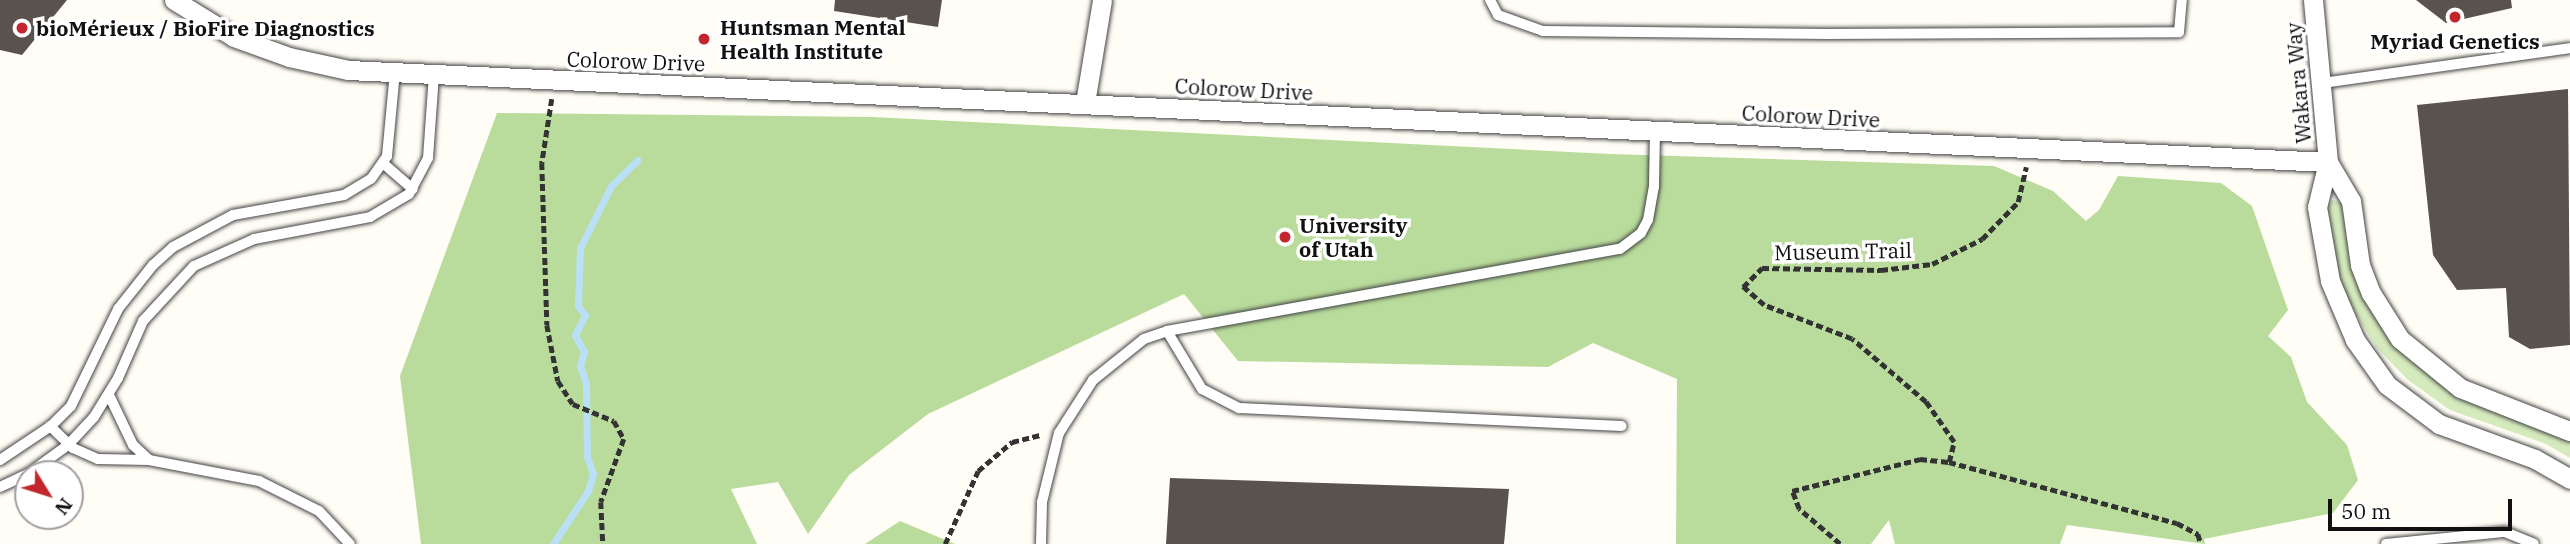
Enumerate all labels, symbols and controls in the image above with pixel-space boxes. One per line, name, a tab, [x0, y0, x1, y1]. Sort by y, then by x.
marker: Myriad Genetics	[2447, 9, 2463, 25]
place label: Huntsman Mental Health Institute	[720, 14, 905, 64]
place label: bioMérieux / BioFire Diagnostics	[36, 15, 375, 41]
marker: bioMérieux / BioFire Diagnostics	[14, 20, 30, 36]
street label: Wakara Way	[2280, 21, 2316, 145]
place label: Myriad Genetics	[2370, 28, 2540, 54]
marker: Huntsman Mental Health Institute	[694, 29, 714, 49]
street label: Colorow Drive	[566, 46, 706, 76]
street label: Colorow Drive	[1174, 73, 1314, 105]
street label: Colorow Drive	[1741, 100, 1881, 132]
place label: University of Utah	[1299, 212, 1407, 262]
marker: University of Utah	[1277, 229, 1293, 245]
street label: Museum Trail	[1774, 237, 1912, 265]
north arrow	[14, 460, 84, 530]
scale bar	[2332, 484, 2516, 528]
text: N	[50, 493, 78, 520]
text: 50 m	[2341, 497, 2391, 525]

